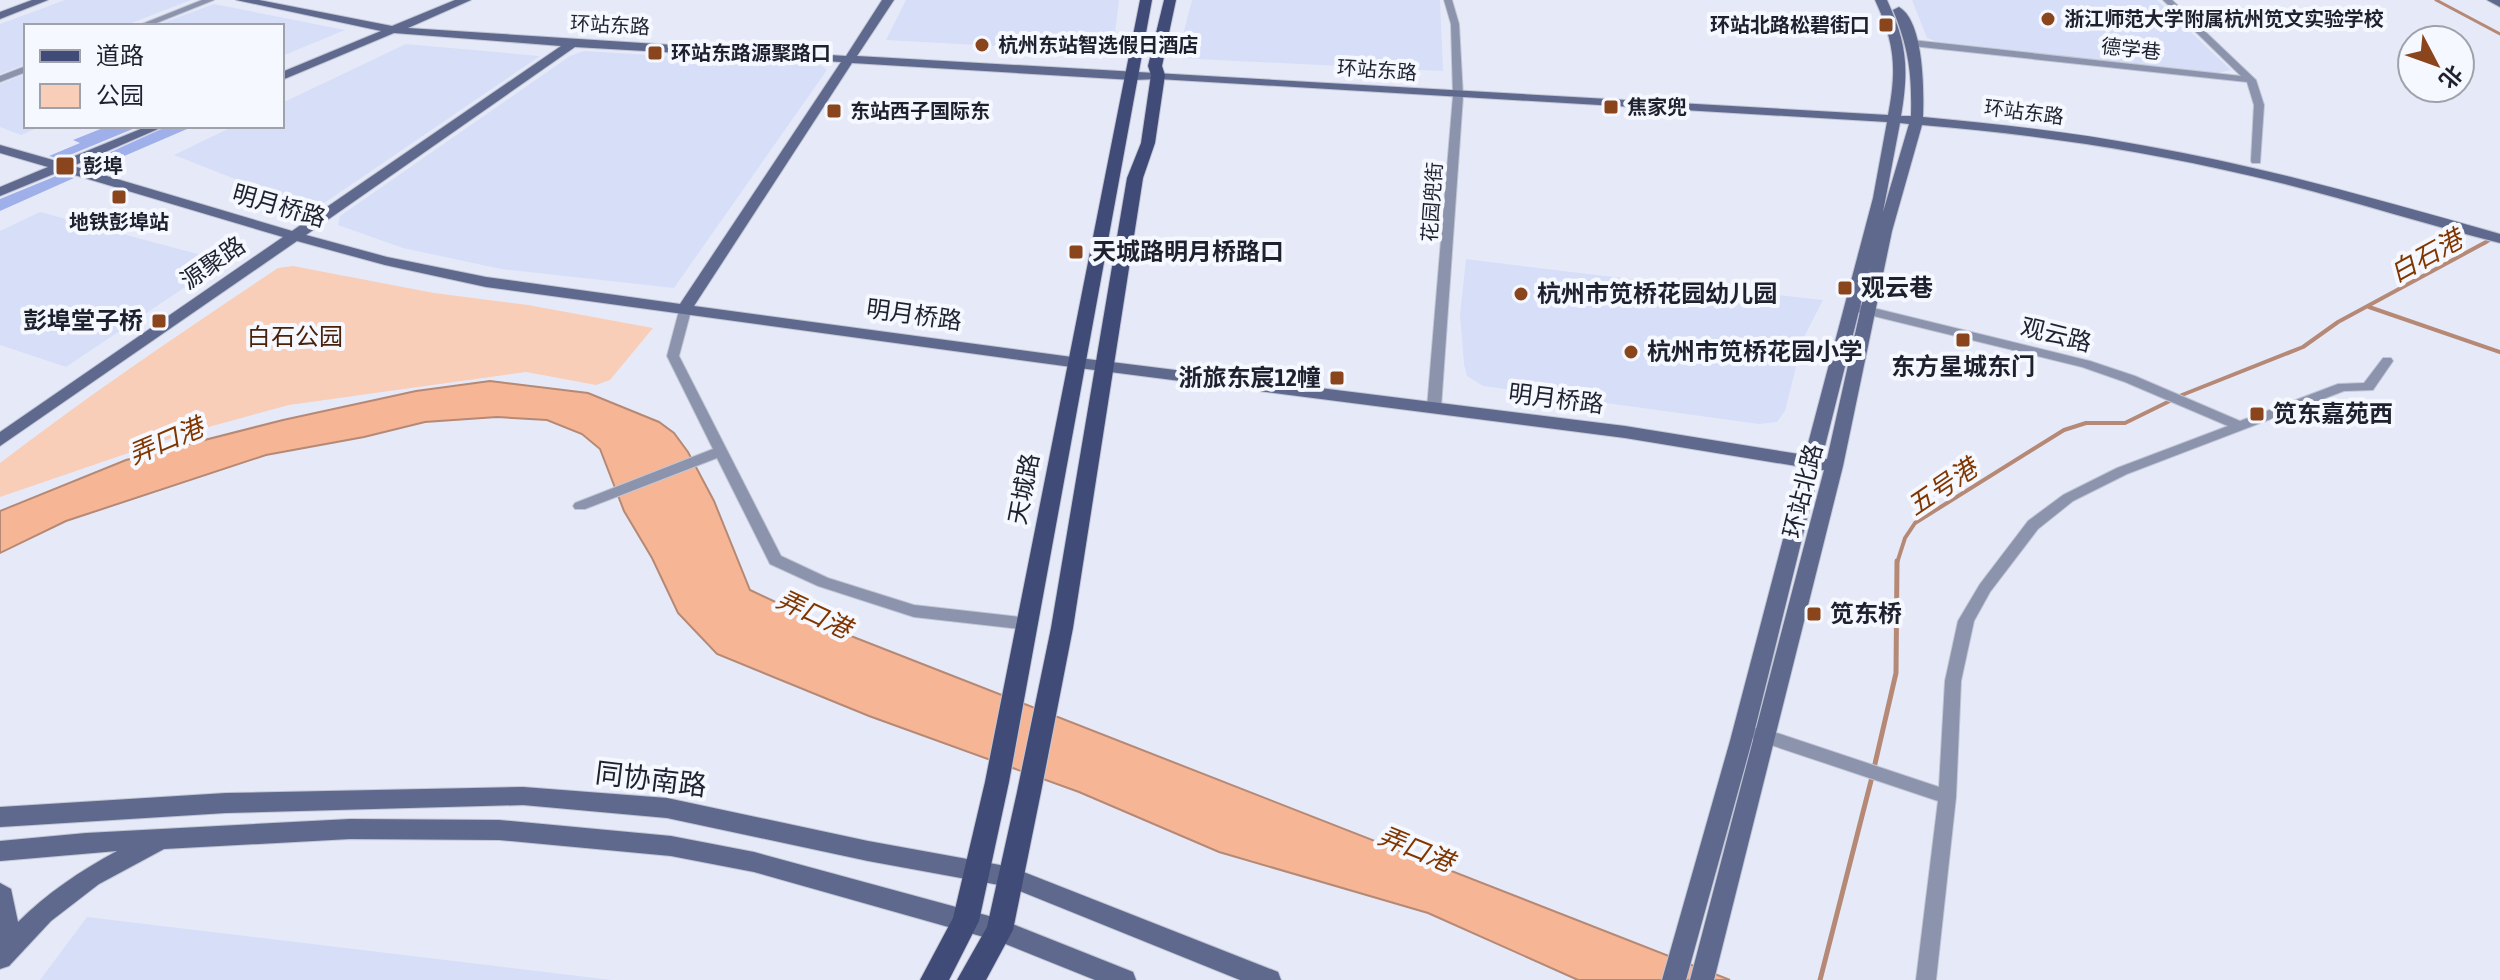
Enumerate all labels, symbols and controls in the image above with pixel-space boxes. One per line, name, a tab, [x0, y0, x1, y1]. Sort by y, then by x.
place label: 浙江师范大学附属杭州笕文实验学校	[2064, 7, 2384, 30]
marker: 浙江师范大学附属杭州笕文实验学校	[2039, 10, 2057, 28]
street label: 环站东路	[569, 11, 651, 38]
place label: 环站北路松碧街口	[1710, 13, 1870, 36]
marker: 环站北路松碧街口	[1877, 16, 1895, 34]
legend	[24, 24, 284, 128]
north arrow	[2396, 24, 2476, 104]
place label: 杭州东站智选假日酒店	[998, 33, 1198, 56]
street label: 德学巷	[2100, 34, 2162, 63]
marker: 杭州东站智选假日酒店	[973, 36, 991, 54]
place label: 环站东路源聚路口	[671, 41, 831, 64]
text: 道路	[96, 42, 144, 69]
marker: 环站东路源聚路口	[646, 44, 664, 62]
street label: 环站东路	[1336, 55, 1418, 84]
text: 北	[2434, 60, 2468, 94]
text: 公园	[96, 82, 144, 109]
place label: 焦家兜	[1627, 95, 1687, 118]
street label: 环站东路	[1983, 95, 2065, 128]
marker: 焦家兜	[1602, 98, 1620, 116]
place label: 东站西子国际东	[850, 99, 990, 122]
marker: 东站西子国际东	[825, 102, 843, 120]
place label: 彭埠	[83, 154, 123, 177]
marker: 彭埠	[54, 155, 76, 177]
street label: 花园兜街	[1417, 161, 1446, 243]
street label: 明月桥路	[229, 179, 329, 232]
marker: 地铁彭埠站	[110, 188, 128, 206]
place label: 地铁彭埠站	[69, 210, 169, 233]
water label: 白石港	[2385, 222, 2471, 288]
street label: 源聚路	[175, 231, 250, 294]
place label: 天城路明月桥路口	[1092, 238, 1284, 265]
marker: 天城路明月桥路口	[1067, 243, 1085, 261]
place label: 观云巷	[1861, 274, 1933, 301]
marker: 观云巷	[1836, 279, 1854, 297]
place label: 杭州市笕桥花园幼儿园	[1537, 280, 1777, 307]
marker: 杭州市笕桥花园幼儿园	[1512, 285, 1530, 303]
street label: 明月桥路	[865, 294, 963, 335]
place label: 彭埠堂子桥	[23, 307, 143, 334]
marker: 彭埠堂子桥	[150, 312, 168, 330]
street label: 观云路	[2018, 313, 2094, 356]
park label: 白石公园	[247, 323, 343, 350]
marker: 东方星城东门	[1954, 331, 1972, 349]
place label: 杭州市笕桥花园小学	[1647, 338, 1863, 365]
marker: 杭州市笕桥花园小学	[1622, 343, 1640, 361]
place label: 东方星城东门	[1891, 353, 2035, 380]
place label: 浙旅东宸12幢	[1178, 364, 1321, 391]
marker: 浙旅东宸12幢	[1328, 369, 1346, 387]
street label: 明月桥路	[1507, 379, 1605, 418]
place label: 笕东嘉苑西	[2273, 400, 2393, 427]
marker: 笕东嘉苑西	[2248, 405, 2266, 423]
water label: 弄口港	[124, 410, 211, 470]
street label: 环站北路	[1778, 441, 1827, 541]
street label: 天城路	[1003, 451, 1044, 527]
water label: 五号港	[1901, 451, 1986, 521]
water label: 弄口港	[772, 584, 859, 646]
place label: 笕东桥	[1830, 600, 1902, 627]
marker: 笕东桥	[1805, 605, 1823, 623]
street label: 同协南路	[593, 756, 709, 802]
water label: 弄口港	[1374, 820, 1461, 879]

